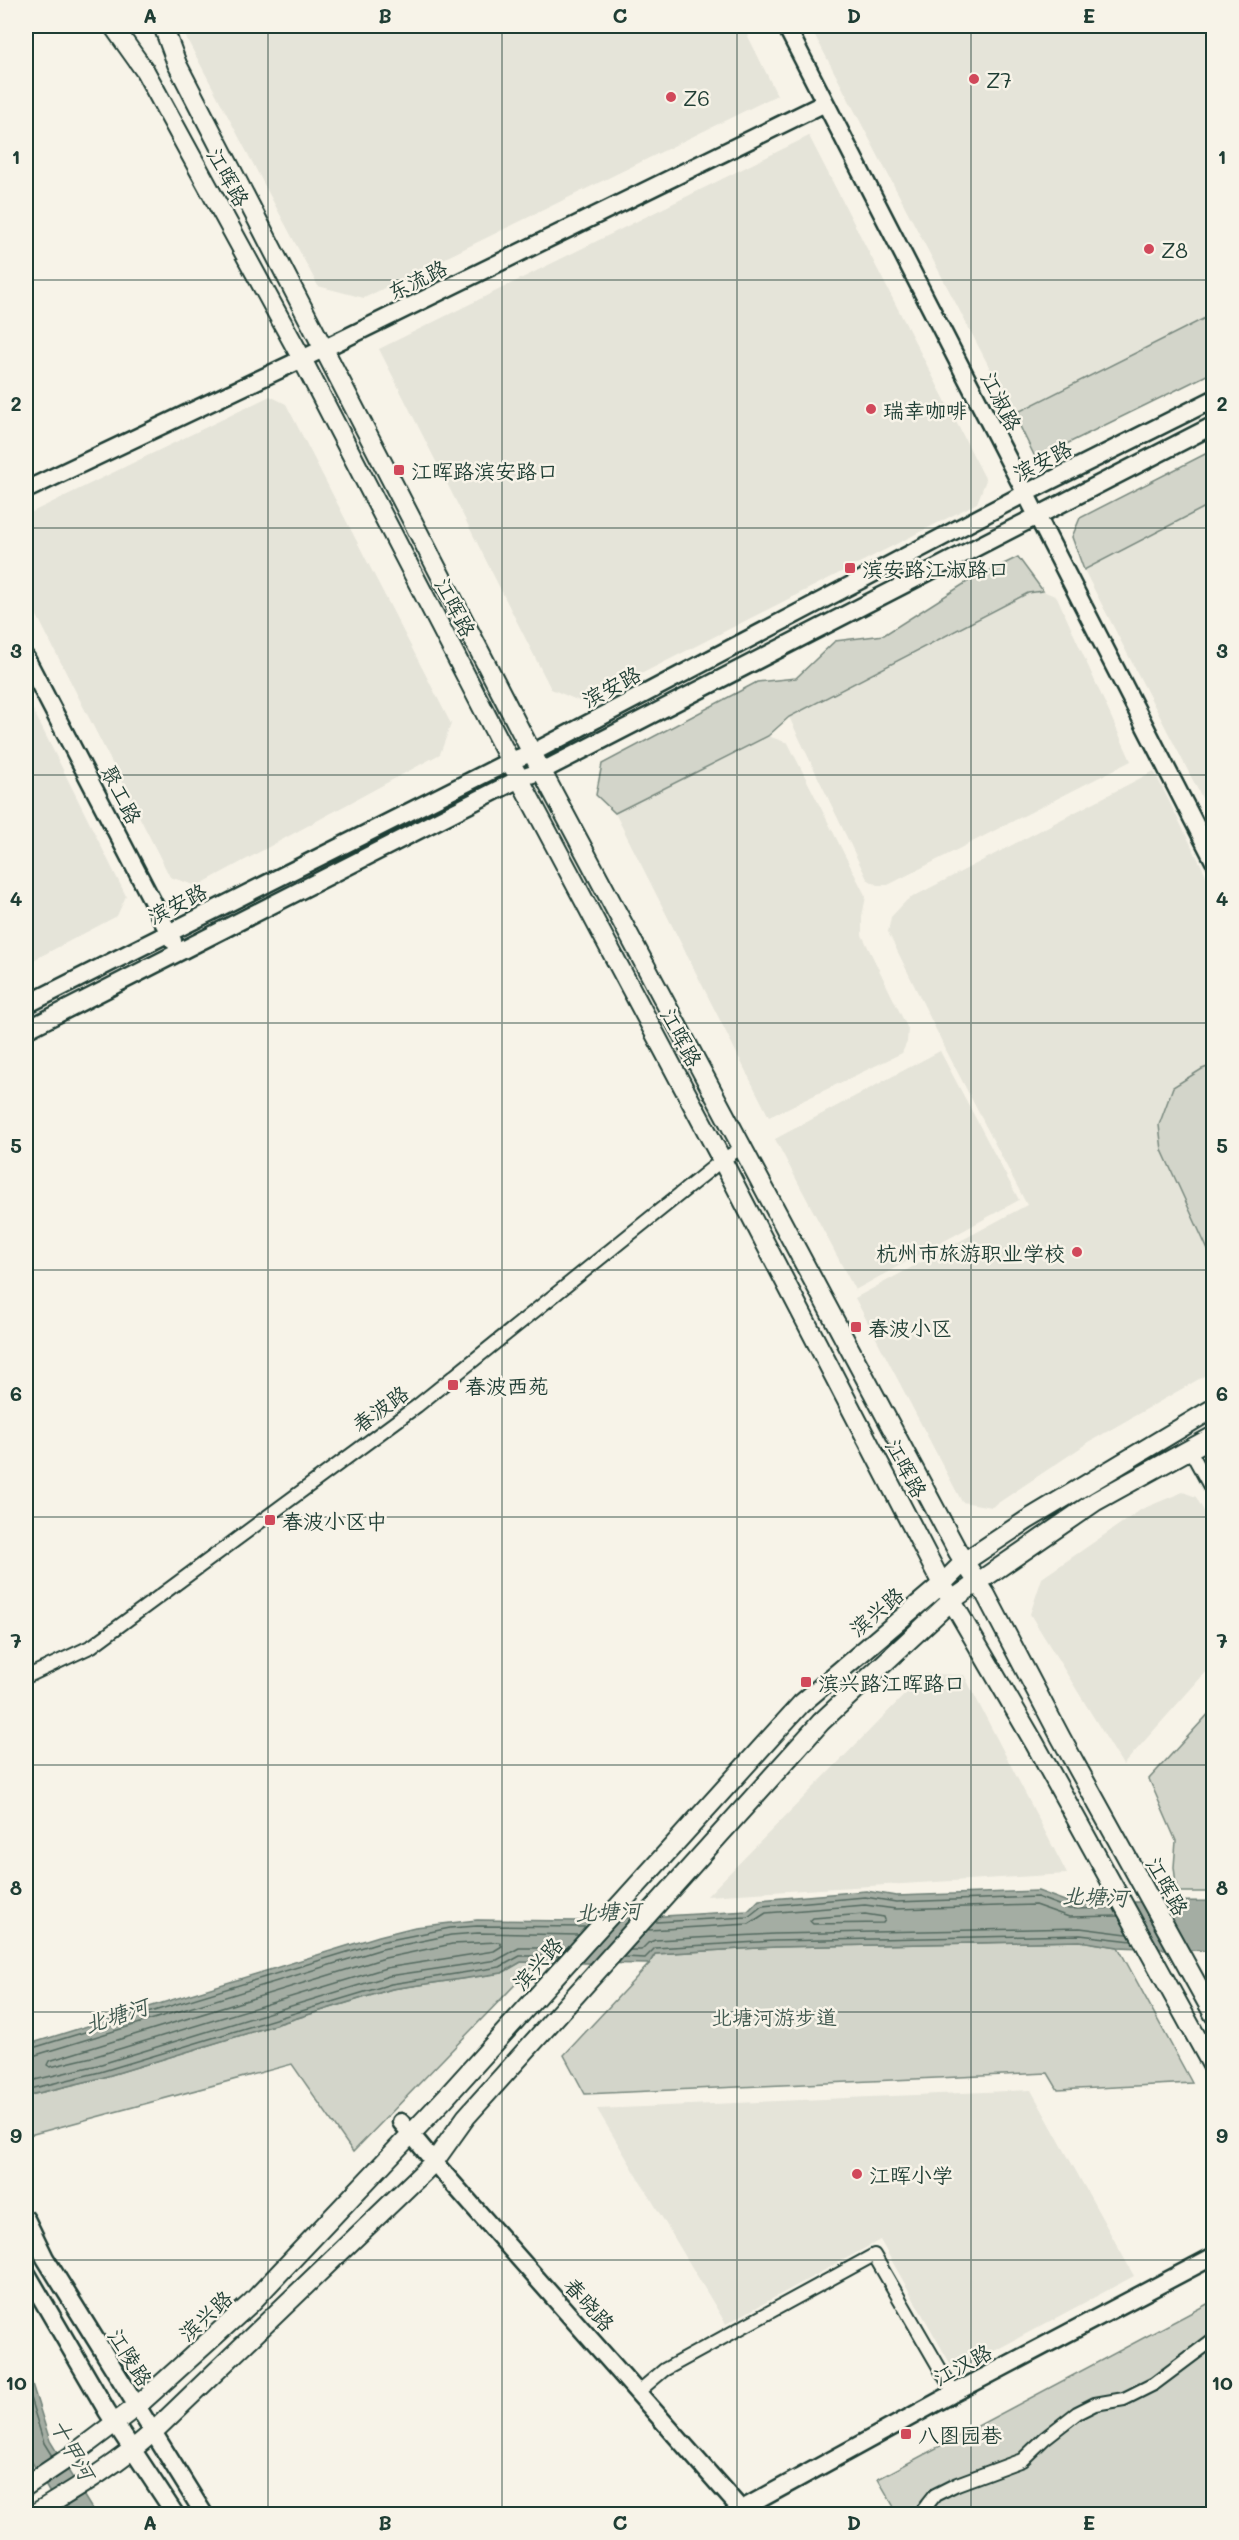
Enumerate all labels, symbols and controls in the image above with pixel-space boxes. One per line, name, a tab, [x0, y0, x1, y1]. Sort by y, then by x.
text: A	[143, 2, 157, 28]
text: B	[378, 2, 392, 28]
text: C	[613, 2, 628, 28]
text: D	[847, 2, 861, 28]
text: E	[1083, 2, 1095, 28]
place label: Z7	[986, 66, 1012, 93]
marker: Z7	[967, 72, 981, 86]
place label: Z6	[683, 84, 710, 111]
marker: Z6	[664, 90, 678, 104]
text: 1	[12, 143, 20, 169]
street label: 江晖路	[202, 143, 256, 211]
text: 1	[1218, 143, 1226, 169]
place label: Z8	[1161, 236, 1188, 263]
marker: Z8	[1142, 242, 1156, 256]
street label: 东流路	[383, 253, 451, 305]
street label: 江淑路	[976, 367, 1028, 435]
text: 2	[10, 390, 22, 416]
text: 2	[1216, 390, 1228, 416]
place label: 瑞幸咖啡	[883, 396, 967, 423]
marker: 瑞幸咖啡	[864, 402, 878, 416]
street label: 滨安路	[1008, 434, 1076, 486]
place label: 江晖路滨安路口	[411, 457, 558, 484]
marker: 江晖路滨安路口	[392, 463, 406, 477]
place label: 滨安路江淑路口	[862, 555, 1009, 582]
marker: 滨安路江淑路口	[843, 561, 857, 575]
street label: 江晖路	[430, 573, 482, 641]
text: 3	[10, 637, 22, 663]
text: 3	[1216, 637, 1228, 663]
street label: 滨安路	[577, 659, 645, 713]
street label: 聚工路	[96, 760, 148, 828]
street label: 滨安路	[143, 877, 211, 929]
text: 4	[10, 885, 23, 911]
text: 4	[1216, 885, 1229, 911]
street label: 江晖路	[655, 1003, 709, 1071]
text: 5	[10, 1132, 22, 1158]
text: 5	[1216, 1132, 1228, 1158]
place label: 杭州市旅游职业学校	[876, 1239, 1065, 1266]
marker: 杭州市旅游职业学校	[1070, 1245, 1084, 1259]
place label: 春波小区	[868, 1314, 952, 1341]
marker: 春波小区	[849, 1320, 863, 1334]
place label: 春波西苑	[465, 1372, 549, 1399]
marker: 春波西苑	[446, 1378, 460, 1392]
street label: 春波路	[347, 1379, 413, 1437]
text: 6	[10, 1380, 22, 1406]
text: 6	[1216, 1380, 1228, 1406]
street label: 江晖路	[880, 1434, 934, 1502]
place label: 春波小区中	[282, 1507, 387, 1534]
marker: 春波小区中	[263, 1513, 277, 1527]
street label: 滨兴路	[843, 1580, 909, 1642]
text: 7	[10, 1627, 22, 1653]
text: 7	[1216, 1627, 1228, 1653]
place label: 滨兴路江晖路口	[818, 1669, 965, 1696]
marker: 滨兴路江晖路口	[799, 1675, 813, 1689]
street label: 江晖路	[1141, 1852, 1195, 1920]
text: 8	[10, 1874, 22, 1900]
text: 8	[1216, 1874, 1228, 1900]
water label: 北塘河	[1062, 1880, 1131, 1912]
water label: 北塘河	[575, 1895, 644, 1927]
street label: 滨兴路	[506, 1931, 568, 1995]
water label: 北塘河	[80, 1990, 155, 2039]
park label: 北塘河游步道	[711, 2003, 837, 2030]
text: 9	[10, 2122, 22, 2148]
text: 9	[1216, 2122, 1228, 2148]
place label: 江晖小学	[869, 2161, 953, 2188]
marker: 江晖小学	[850, 2167, 864, 2181]
street label: 春晓路	[559, 2272, 621, 2336]
street label: 滨兴路	[173, 2284, 237, 2346]
street label: 江陵路	[103, 2323, 159, 2391]
street label: 江汉路	[928, 2337, 996, 2391]
text: 10	[5, 2369, 27, 2395]
text: 10	[1211, 2369, 1233, 2395]
water label: 十甲河	[44, 2413, 103, 2488]
place label: 八图园巷	[918, 2421, 1002, 2448]
marker: 八图园巷	[899, 2427, 913, 2441]
text: A	[143, 2509, 157, 2535]
text: B	[378, 2509, 392, 2535]
text: C	[613, 2509, 628, 2535]
text: D	[847, 2509, 861, 2535]
text: E	[1083, 2509, 1095, 2535]

